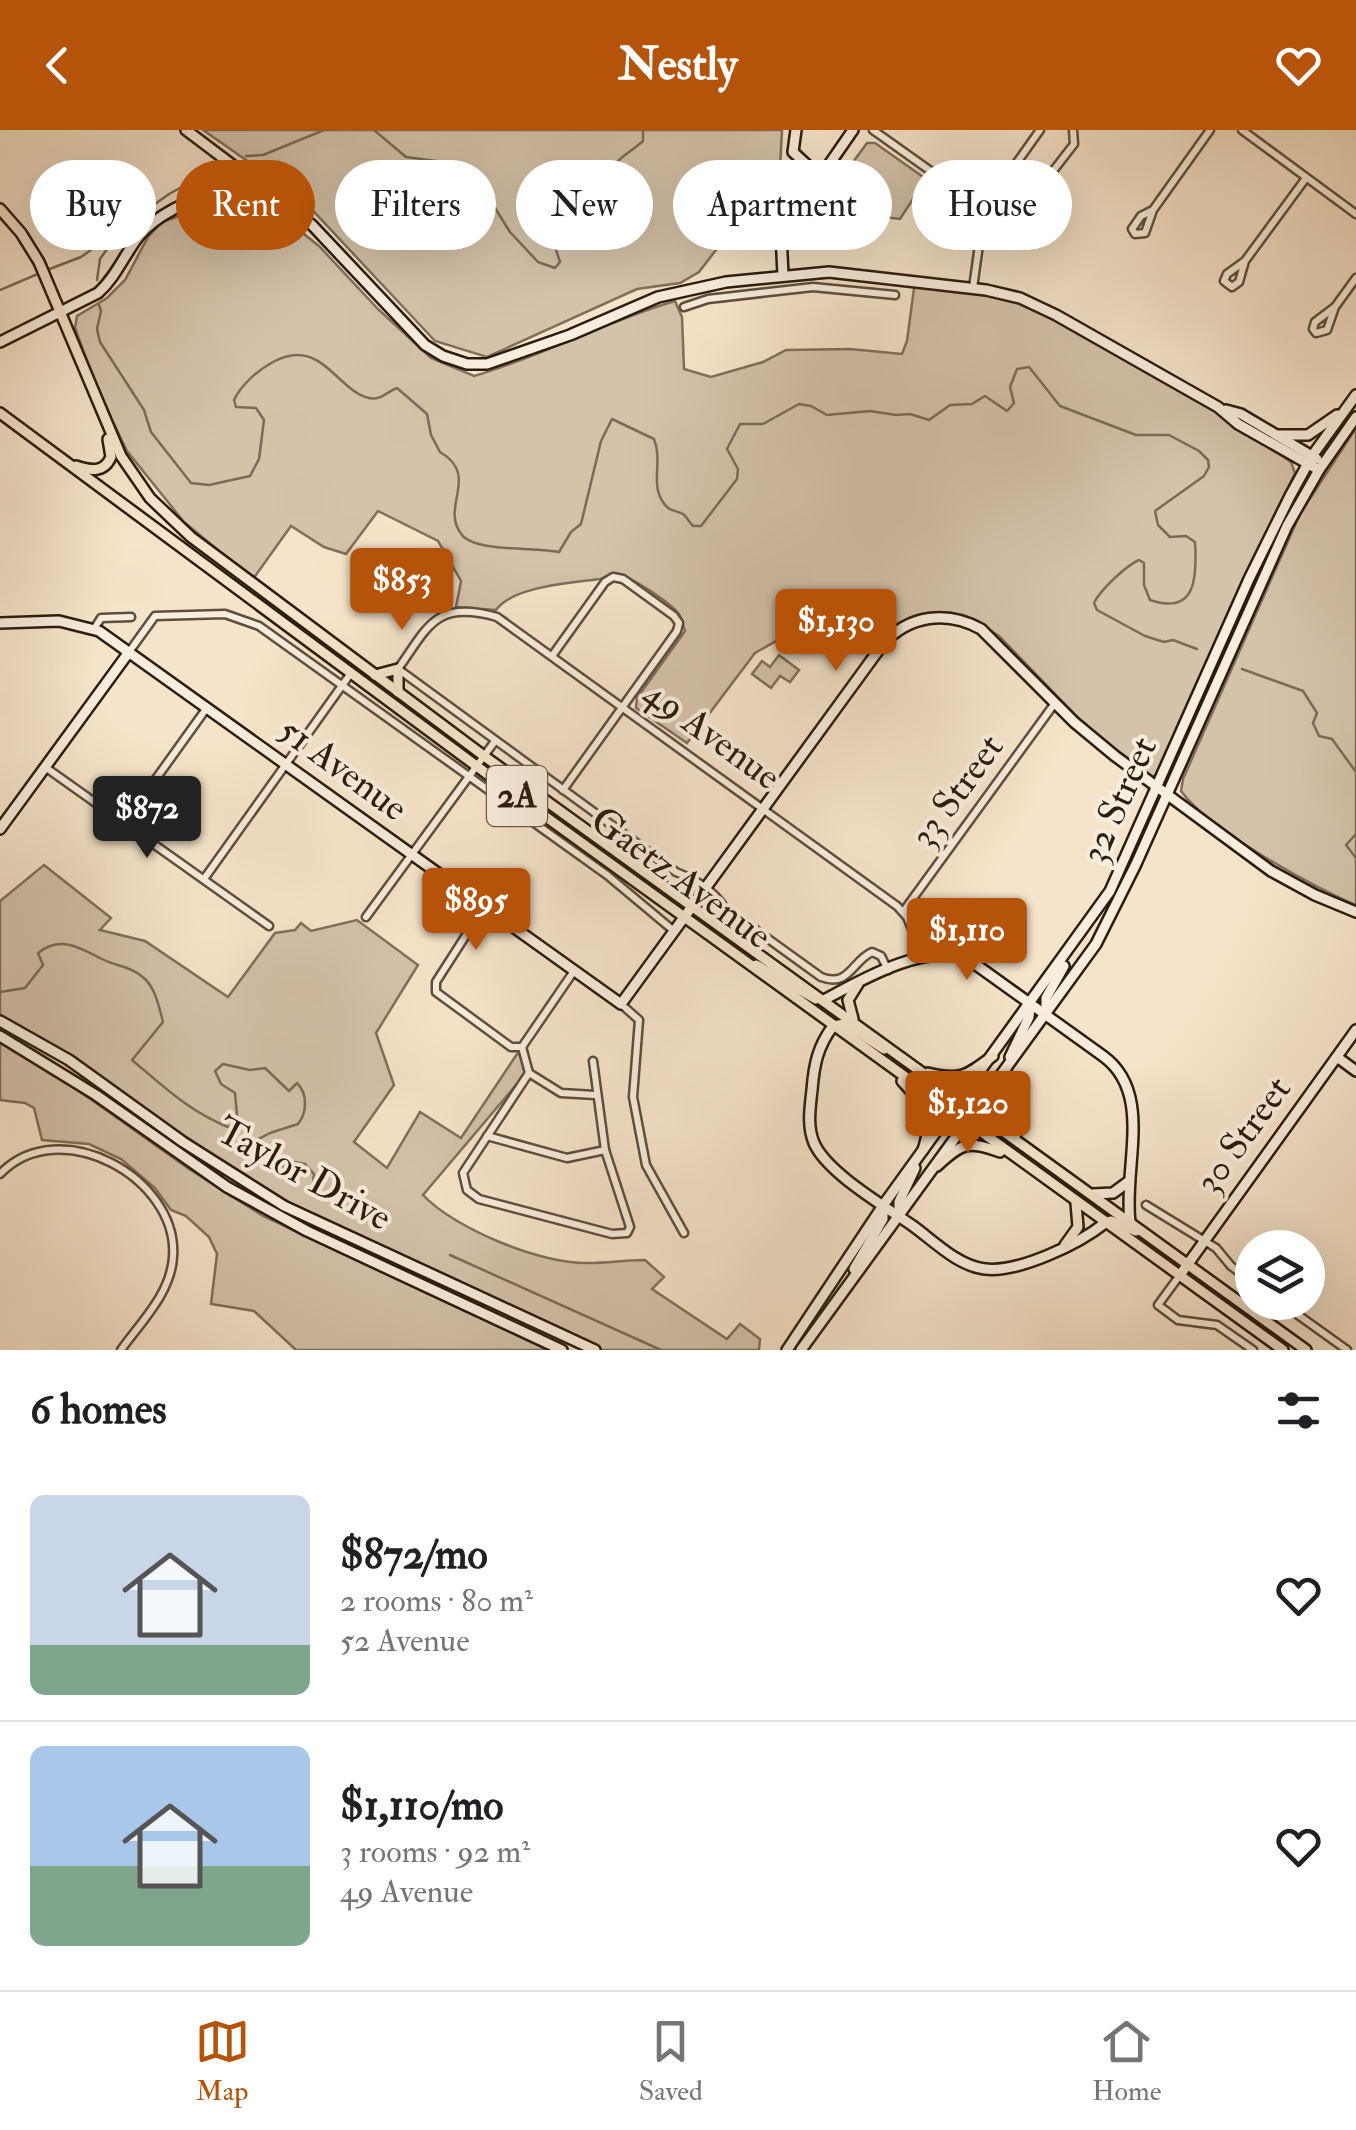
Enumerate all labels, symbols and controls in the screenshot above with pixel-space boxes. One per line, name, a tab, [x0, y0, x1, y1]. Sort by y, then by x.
text: Nestly	[618, 37, 738, 93]
icon: back	[30, 38, 85, 93]
icon: heart	[1271, 38, 1326, 93]
chip: Buy	[30, 160, 156, 250]
chip: Rent	[176, 160, 315, 250]
chip: Filters	[335, 160, 496, 250]
chip: New	[516, 160, 653, 250]
chip: Apartment	[673, 160, 892, 250]
chip: House	[912, 160, 1072, 250]
pin: $853	[343, 548, 461, 633]
text: $853	[372, 560, 432, 600]
pin: $1,130	[755, 589, 917, 674]
text: $1,130	[797, 601, 875, 641]
street label: 49 Avenue	[634, 669, 790, 801]
street label: 51 Avenue	[269, 706, 417, 832]
street label: 33 Street	[900, 725, 1014, 857]
street label: 32 Street	[1070, 729, 1168, 871]
road number: 2A	[487, 766, 547, 826]
pin: $872	[88, 776, 206, 861]
text: $872	[115, 788, 179, 828]
street label: Gaetz Avenue	[581, 796, 781, 960]
pin: $895	[417, 868, 535, 953]
text: $895	[444, 880, 508, 920]
pin: $1,110	[886, 898, 1048, 983]
text: $1,110	[929, 910, 1005, 950]
street label: 30 Street	[1184, 1067, 1302, 1203]
pin: $1,120	[887, 1071, 1049, 1156]
text: $1,120	[927, 1083, 1009, 1123]
street label: Taylor Drive	[208, 1106, 400, 1242]
map controls	[1235, 1230, 1325, 1320]
button: layers	[1235, 1230, 1325, 1320]
icon: filters	[1271, 1383, 1326, 1438]
text: 6 homes	[30, 1384, 167, 1436]
text: $872/mo	[340, 1529, 488, 1581]
icon: home	[110, 1535, 230, 1655]
icon: heart	[1271, 1568, 1326, 1623]
text: 2 rooms · 80 m²	[340, 1581, 533, 1621]
text: 52 Avenue	[340, 1621, 470, 1661]
text: $1,110/mo	[340, 1780, 504, 1832]
icon: home	[110, 1786, 230, 1906]
icon: heart	[1271, 1819, 1326, 1874]
text: 3 rooms · 92 m²	[340, 1832, 530, 1872]
text: 49 Avenue	[340, 1872, 473, 1912]
tab: Map	[195, 2014, 250, 2109]
tab: Saved	[639, 2014, 703, 2109]
tab: Home	[1092, 2014, 1161, 2109]

